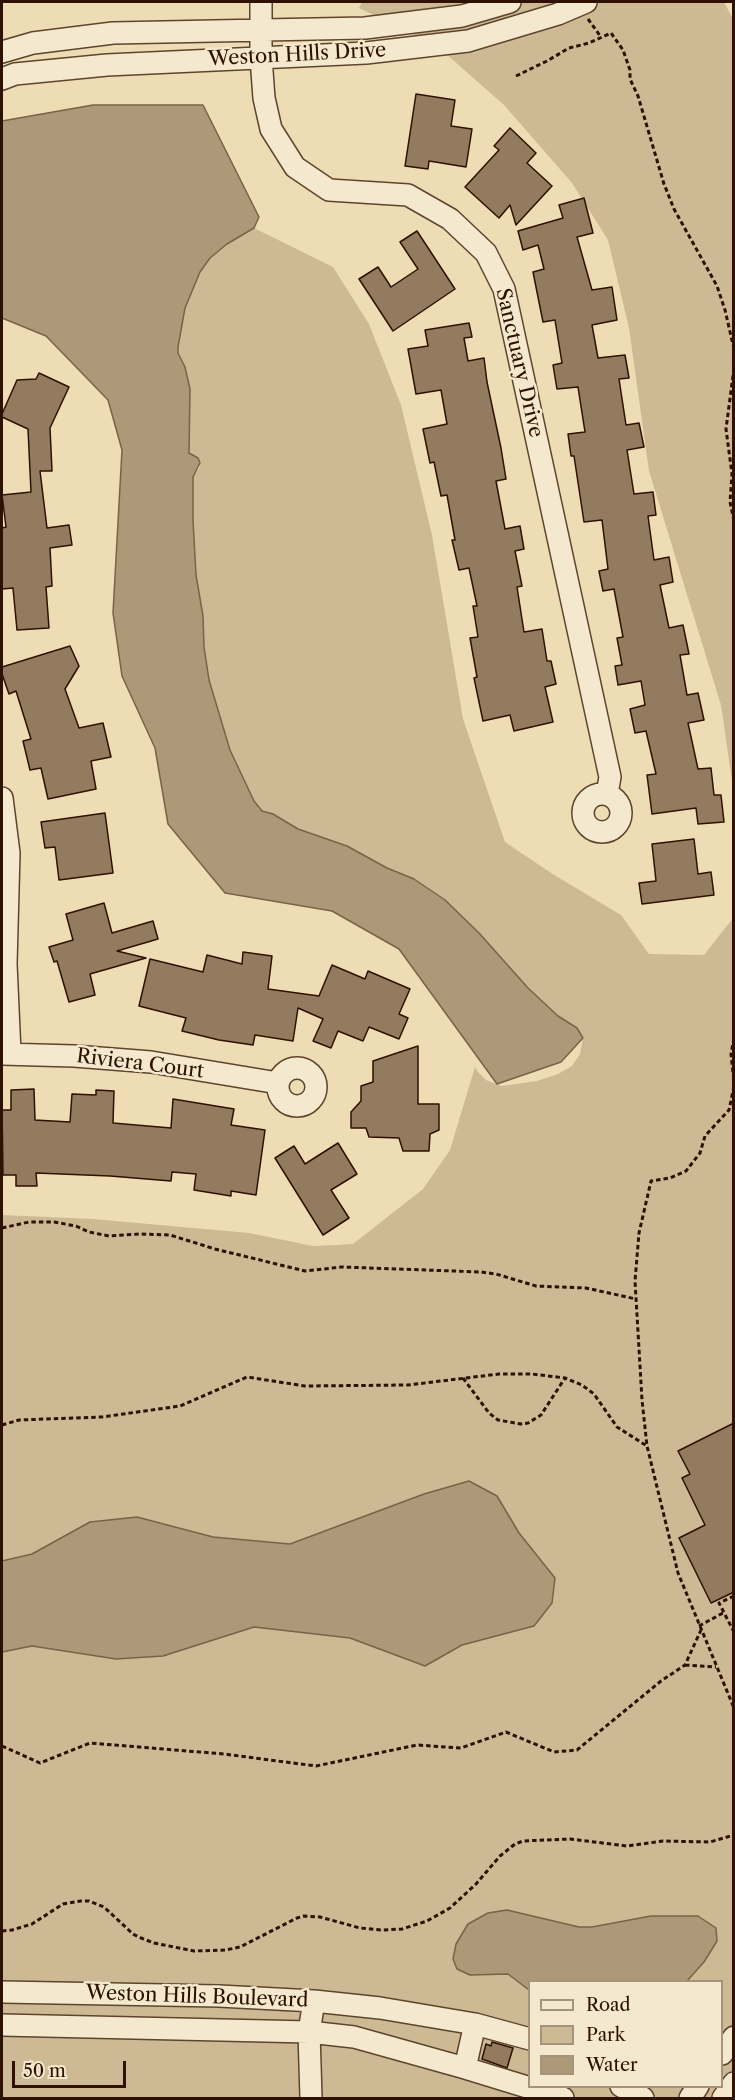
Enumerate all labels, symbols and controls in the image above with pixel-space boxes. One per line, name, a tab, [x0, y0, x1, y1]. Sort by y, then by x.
street label: Weston Hills Drive	[207, 38, 387, 72]
street label: Sanctuary Drive	[490, 286, 548, 440]
street label: Riviera Court	[75, 1044, 205, 1084]
legend	[528, 1980, 723, 2088]
street label: Weston Hills Boulevard	[85, 1981, 309, 2013]
text: Road	[586, 1994, 631, 2016]
text: Park	[586, 2024, 625, 2046]
scale bar	[15, 2049, 129, 2087]
text: Water	[586, 2054, 638, 2076]
text: 50 m	[23, 2060, 66, 2082]

